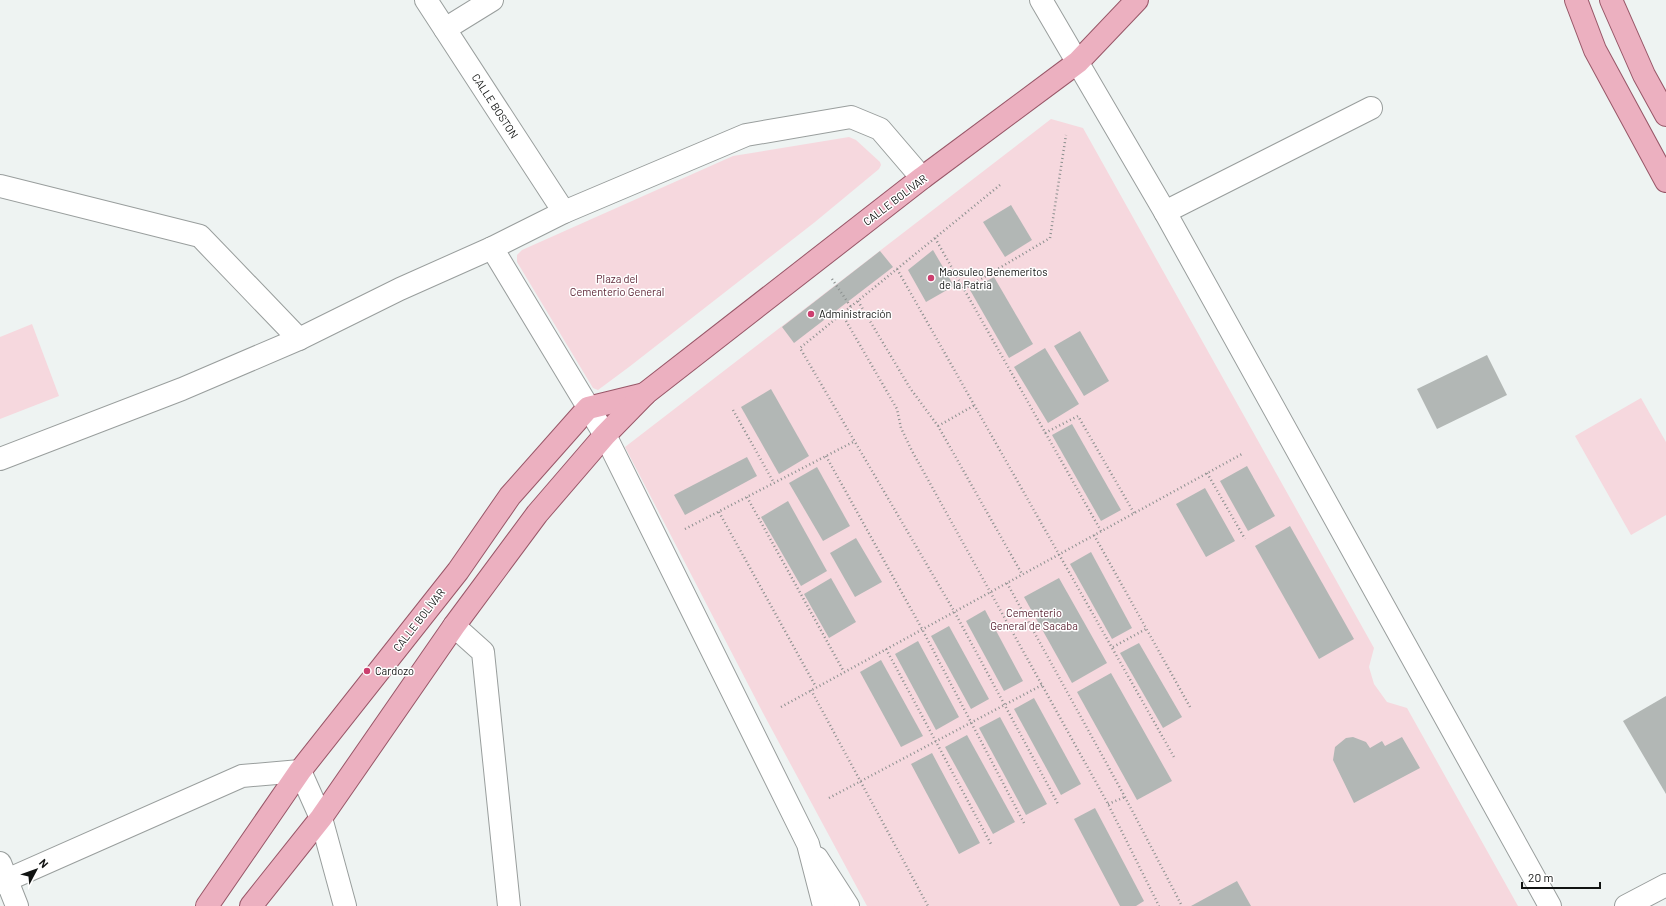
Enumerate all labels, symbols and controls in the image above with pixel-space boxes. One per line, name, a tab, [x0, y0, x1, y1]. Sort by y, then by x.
street label: CALLE BOSTON	[470, 71, 521, 141]
street label: CALLE BOLÍVAR	[860, 171, 929, 228]
place label: Maosuleo Benemeritos de la Patria	[939, 265, 1048, 291]
park label: Plaza del Cementerio General	[570, 272, 664, 298]
marker: Maosuleo Benemeritos de la Patria	[926, 273, 936, 283]
place label: Administración	[819, 307, 891, 320]
marker: Administración	[806, 309, 816, 319]
street label: CALLE BOLÍVAR	[390, 585, 447, 654]
park label: Cementerio General de Sacaba	[990, 606, 1078, 632]
place label: Cardozo	[375, 664, 414, 677]
marker: Cardozo	[362, 666, 372, 676]
north arrow	[16, 850, 56, 890]
text: N	[37, 856, 51, 870]
scale bar	[1522, 864, 1600, 890]
text: 20 m	[1528, 870, 1554, 884]

